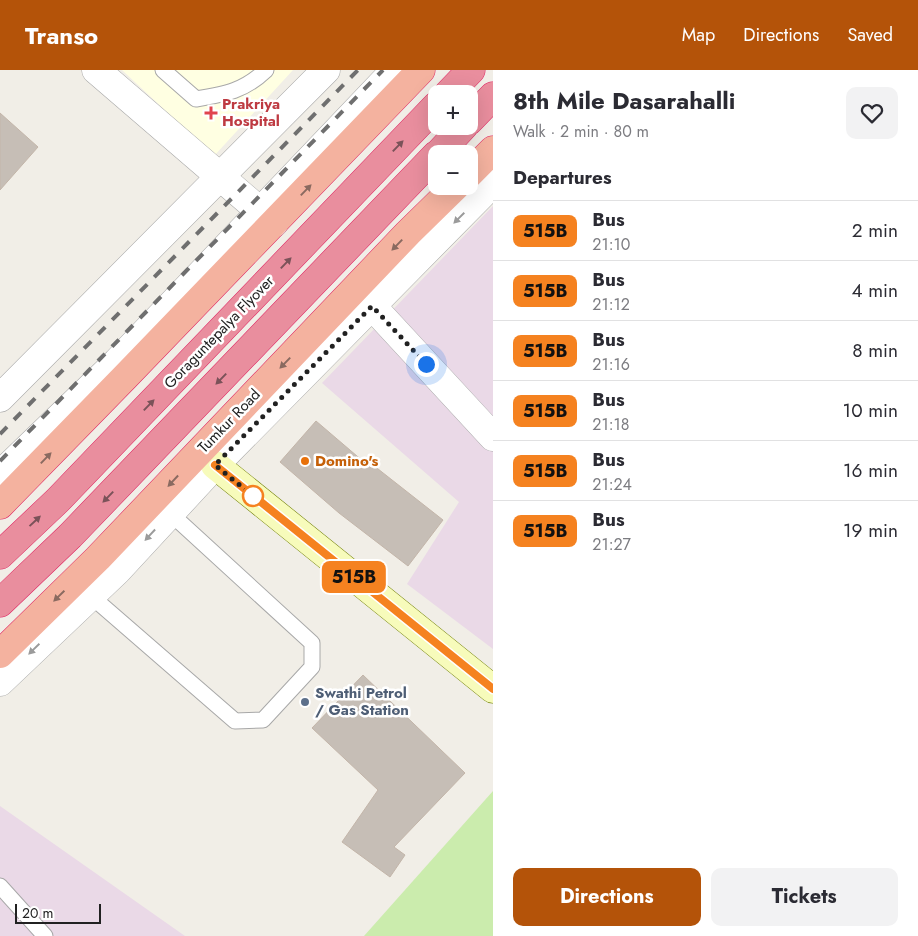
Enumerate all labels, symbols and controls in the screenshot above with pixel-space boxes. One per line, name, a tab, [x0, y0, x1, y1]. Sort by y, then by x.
text: Transo	[25, 18, 98, 53]
text: Map	[682, 22, 715, 48]
text: Directions	[743, 22, 819, 48]
text: Saved	[847, 22, 893, 48]
text: 8th Mile Dasarahalli	[513, 83, 735, 118]
map controls	[428, 85, 478, 195]
button: +	[428, 85, 478, 135]
button: heart	[846, 87, 898, 139]
place label: Prakriya Hospital	[222, 93, 280, 132]
marker: Prakriya Hospital	[204, 106, 218, 120]
text: Walk · 2 min · 80 m	[513, 120, 649, 143]
one-way arrow	[392, 140, 404, 152]
button: −	[428, 145, 478, 195]
text: Departures	[513, 164, 612, 191]
one-way arrow	[299, 184, 311, 196]
text: Bus	[592, 206, 625, 233]
one-way arrow	[453, 212, 465, 224]
text: 2 min	[852, 217, 898, 244]
text: 515B	[523, 218, 567, 244]
text: 21:10	[592, 233, 630, 256]
one-way arrow	[391, 239, 403, 251]
one-way arrow	[280, 257, 292, 269]
text: Bus	[592, 266, 625, 293]
street label: Goraguntepalya Flyover	[159, 270, 280, 394]
text: 4 min	[851, 277, 898, 304]
text: 515B	[523, 278, 567, 304]
text: 21:12	[592, 293, 630, 316]
text: Bus	[592, 326, 625, 353]
text: 8 min	[852, 337, 898, 364]
text: 515B	[523, 338, 567, 364]
your location	[414, 352, 439, 377]
text: 21:16	[592, 353, 630, 376]
one-way arrow	[279, 356, 291, 368]
one-way arrow	[215, 373, 227, 385]
street label: Tumkur Road	[193, 384, 265, 458]
text: Bus	[592, 386, 625, 413]
text: 10 min	[843, 397, 898, 424]
text: 515B	[523, 398, 567, 424]
one-way arrow	[143, 399, 155, 411]
text: 21:18	[592, 413, 629, 436]
text: Bus	[592, 446, 625, 473]
place label: Domino's	[315, 450, 378, 472]
one-way arrow	[40, 452, 52, 464]
marker: Domino's	[299, 455, 311, 467]
text: 16 min	[843, 457, 898, 484]
text: 515B	[523, 458, 567, 484]
text: 21:24	[592, 473, 632, 496]
one-way arrow	[167, 474, 179, 486]
unlabelled marker	[242, 485, 264, 507]
one-way arrow	[102, 490, 114, 502]
text: Bus	[592, 506, 625, 533]
one-way arrow	[29, 515, 41, 527]
text: 19 min	[843, 517, 898, 544]
text: 515B	[523, 518, 567, 544]
one-way arrow	[144, 529, 156, 541]
text: 21:27	[592, 533, 631, 556]
line badge: 515B	[319, 561, 389, 593]
text: 515B	[332, 564, 376, 590]
one-way arrow	[53, 590, 65, 602]
one-way arrow	[29, 643, 41, 655]
place label: Swathi Petrol / Gas Station	[315, 682, 409, 721]
marker: Swathi Petrol / Gas Station	[299, 696, 311, 708]
button: Directions	[513, 868, 701, 926]
button: Tickets	[711, 868, 898, 926]
scale bar	[15, 901, 101, 924]
text: 20 m	[22, 903, 54, 923]

